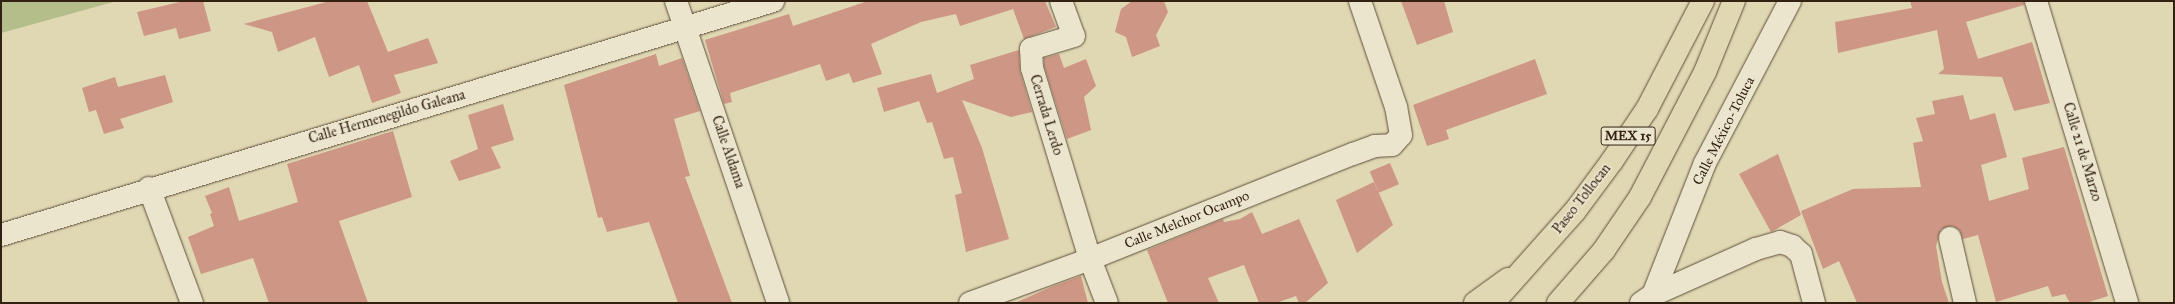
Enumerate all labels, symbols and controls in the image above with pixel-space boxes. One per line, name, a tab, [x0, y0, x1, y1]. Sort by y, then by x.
street label: Cerrada Lerdo	[1026, 73, 1066, 157]
street label: Calle México-Toluca	[1689, 74, 1759, 188]
street label: Calle Hermenegildo Galeana	[307, 87, 467, 147]
street label: Calle 21 de Marzo	[2059, 101, 2105, 203]
street label: Calle Aldama	[708, 114, 748, 190]
road number: MEX 15	[1600, 125, 1656, 147]
street label: Paseo Tollocan	[1549, 161, 1615, 237]
street label: Calle Melchor Ocampo	[1122, 187, 1252, 253]

